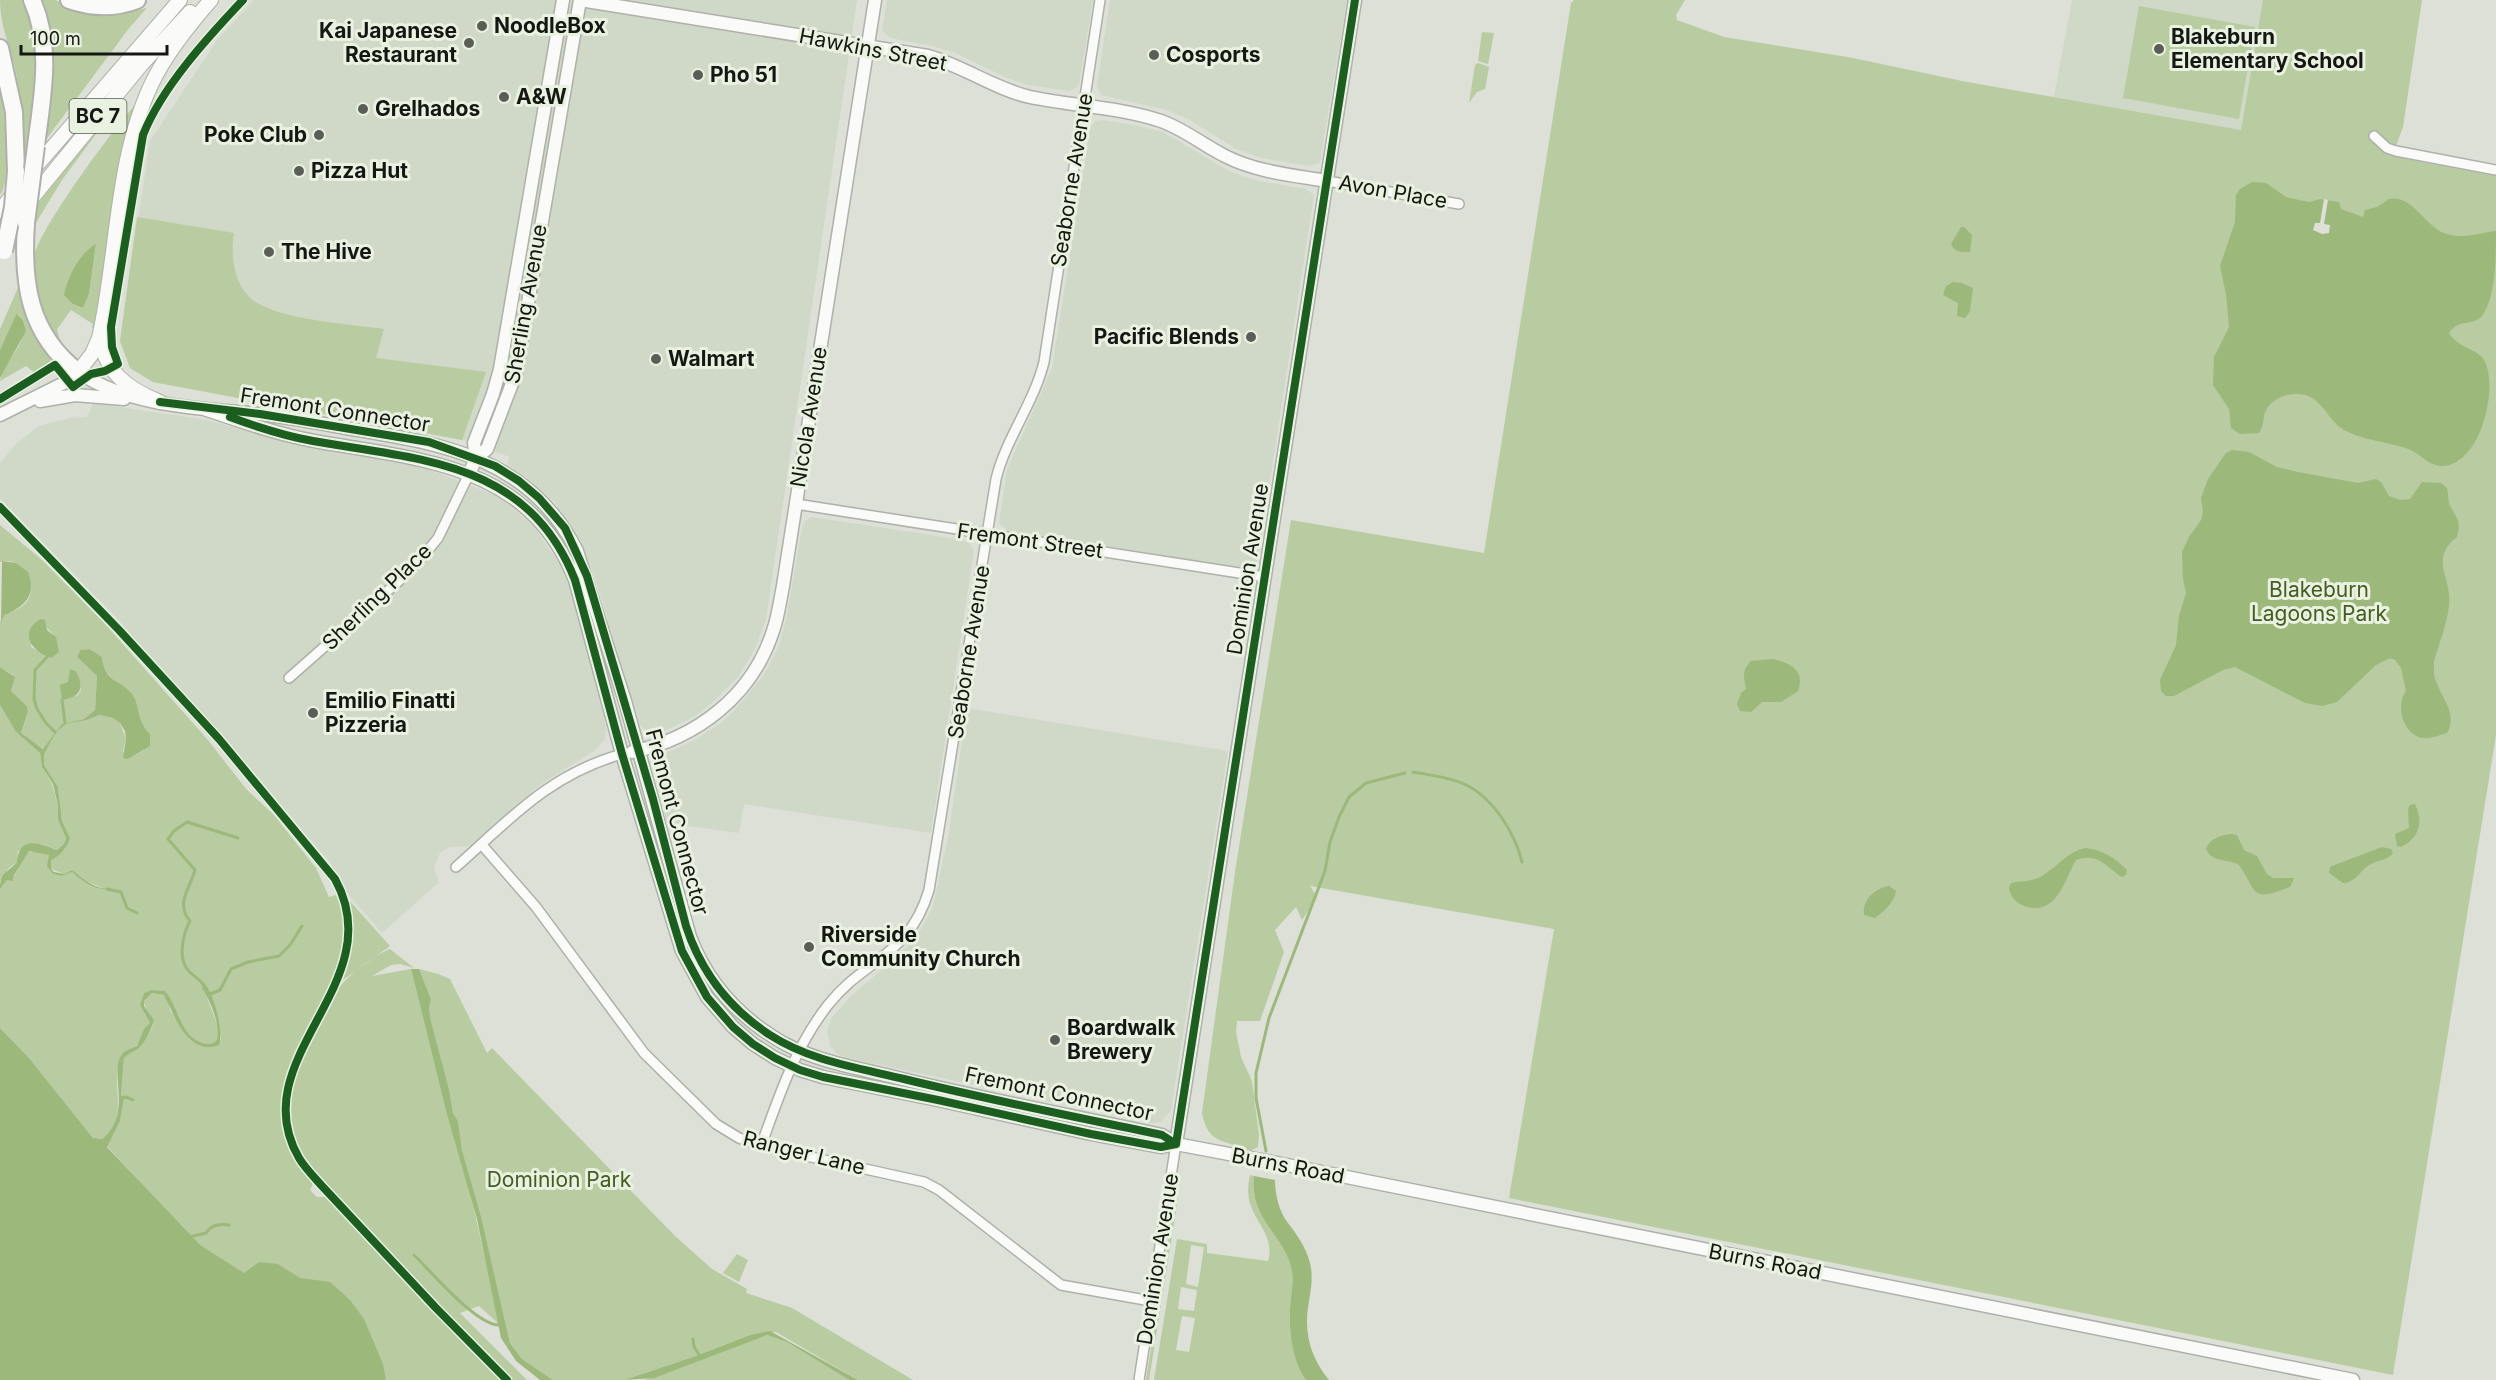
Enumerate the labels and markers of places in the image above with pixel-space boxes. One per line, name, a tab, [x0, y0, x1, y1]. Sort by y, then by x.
place label: NoodleBox	[494, 13, 606, 38]
place label: Kai Japanese Restaurant	[319, 18, 457, 67]
marker: NoodleBox	[475, 19, 489, 33]
place label: Blakeburn Elementary School	[2171, 24, 2364, 73]
marker: Kai Japanese Restaurant	[462, 36, 476, 50]
place label: Cosports	[1166, 42, 1261, 67]
marker: Blakeburn Elementary School	[2152, 42, 2166, 56]
marker: Cosports	[1147, 48, 1161, 62]
place label: Pho 51	[710, 62, 777, 87]
marker: Pho 51	[691, 68, 705, 82]
place label: A&W	[516, 84, 567, 109]
marker: A&W	[497, 90, 511, 104]
place label: Grelhados	[375, 96, 480, 121]
marker: Grelhados	[356, 102, 370, 116]
place label: Poke Club	[204, 122, 307, 147]
marker: Poke Club	[312, 128, 326, 142]
place label: Pizza Hut	[311, 158, 408, 183]
marker: Pizza Hut	[292, 164, 306, 178]
place label: The Hive	[281, 239, 372, 264]
marker: The Hive	[262, 245, 276, 259]
place label: Pacific Blends	[1094, 324, 1239, 349]
marker: Pacific Blends	[1244, 330, 1258, 344]
place label: Walmart	[668, 346, 755, 371]
marker: Walmart	[649, 352, 663, 366]
place label: Emilio Finatti Pizzeria	[325, 688, 455, 737]
marker: Emilio Finatti Pizzeria	[306, 706, 320, 720]
place label: Riverside Community Church	[821, 922, 1021, 971]
marker: Riverside Community Church	[802, 940, 816, 954]
place label: Boardwalk Brewery	[1067, 1015, 1176, 1064]
marker: Boardwalk Brewery	[1048, 1033, 1062, 1047]

